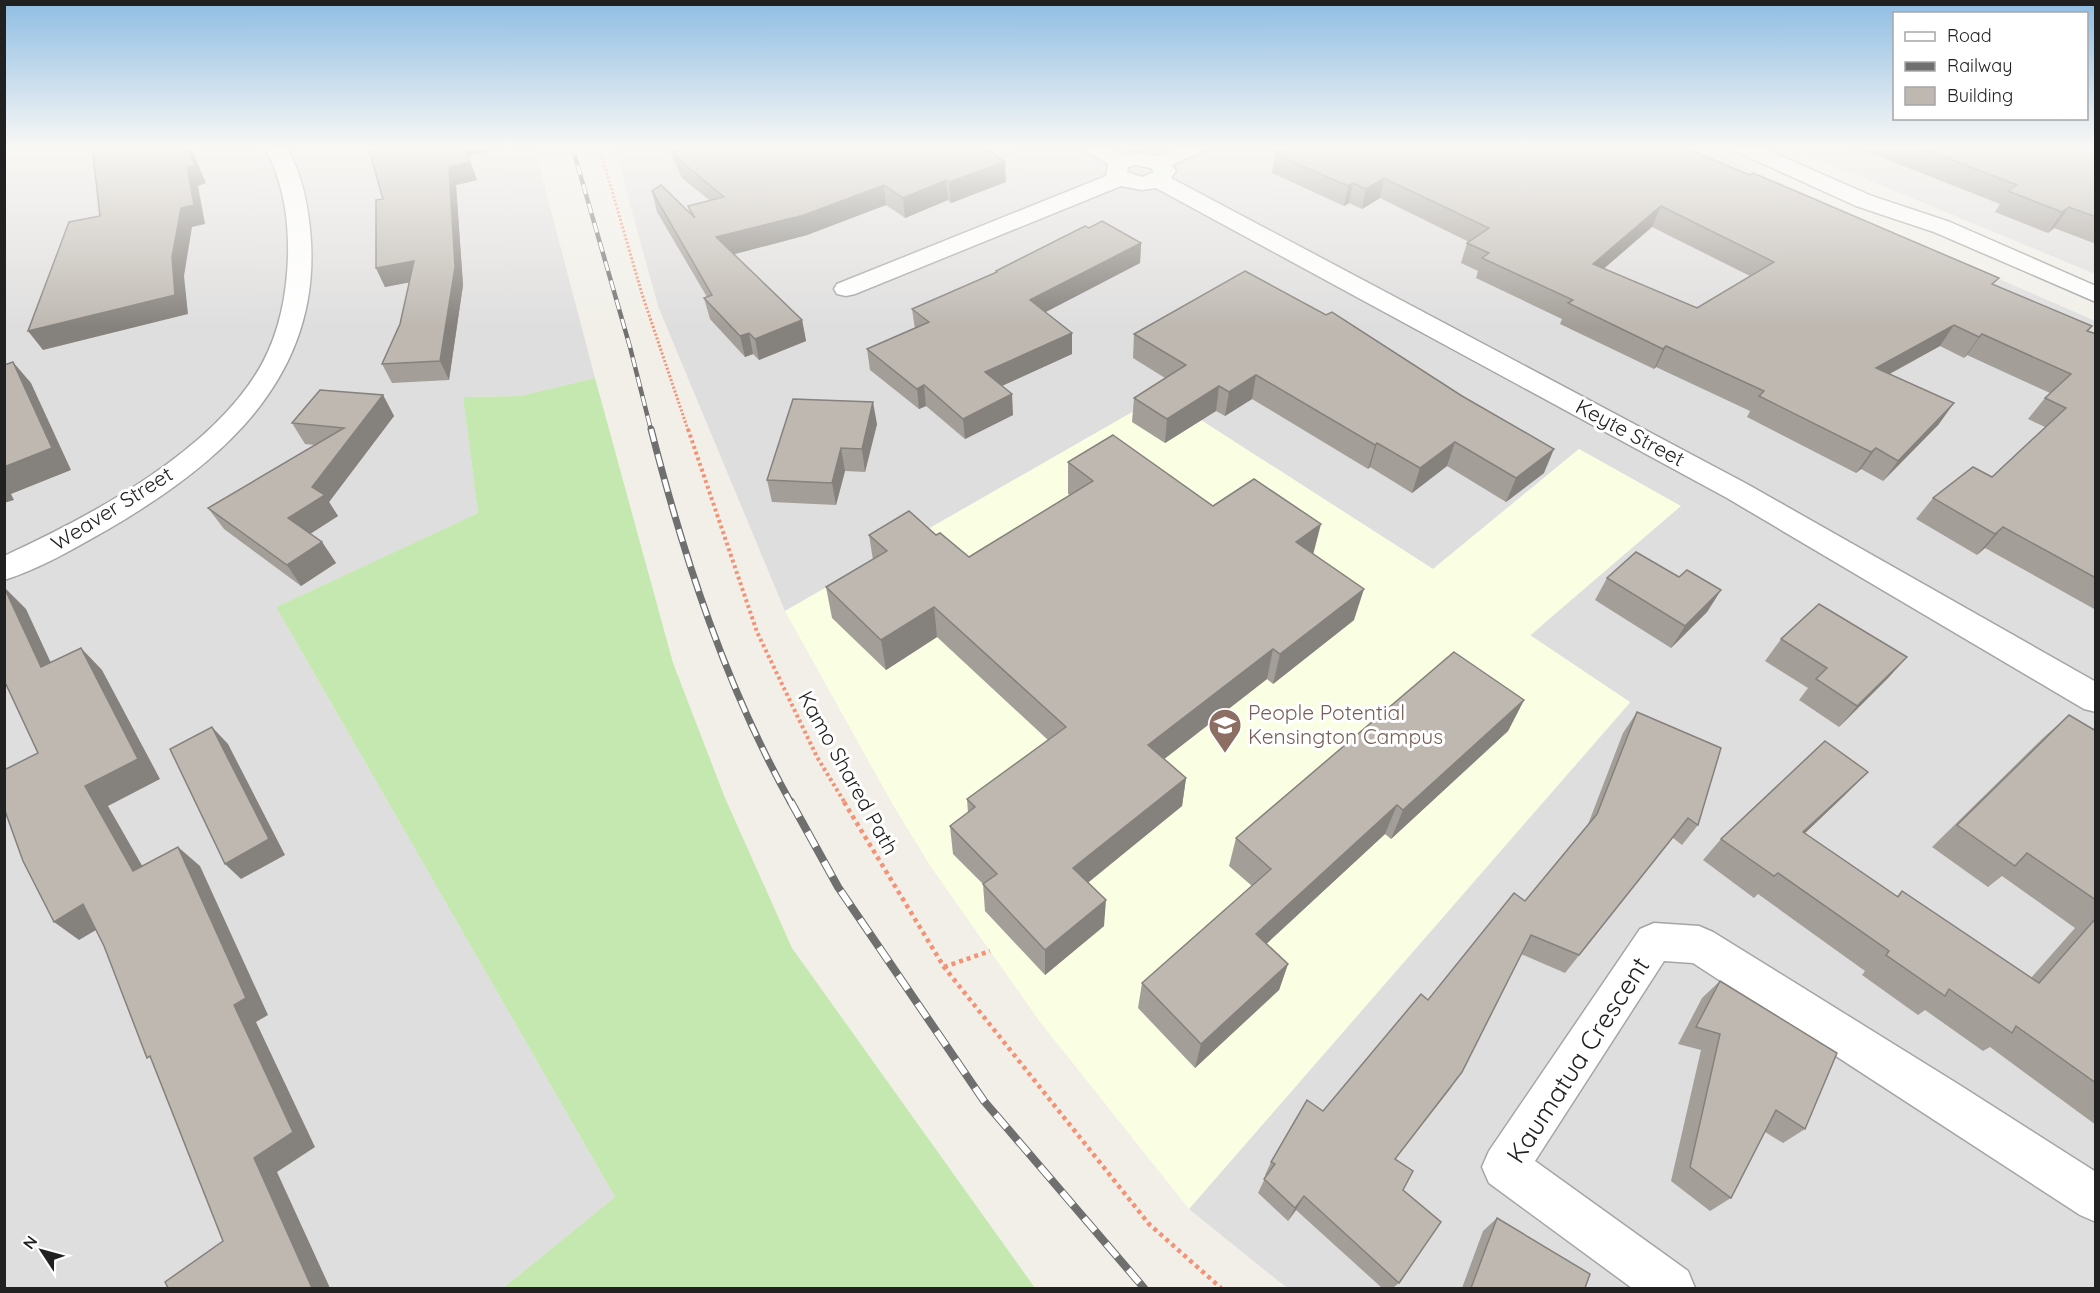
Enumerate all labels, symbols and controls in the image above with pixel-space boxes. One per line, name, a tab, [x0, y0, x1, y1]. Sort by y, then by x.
legend	[1893, 12, 2088, 120]
text: Road	[1947, 24, 1992, 47]
text: Railway	[1947, 54, 2013, 77]
text: Building	[1947, 84, 2013, 107]
street label: Keyte Street	[1572, 393, 1689, 472]
street label: Weaver Street	[46, 460, 177, 556]
street label: Kamo Shared Path	[793, 686, 905, 859]
place label: People Potential Kensington Campus	[1248, 699, 1443, 749]
school or university icon: People Potential Kensington Campus	[1207, 707, 1243, 754]
street label: Kaumatua Crescent	[1499, 950, 1657, 1169]
north arrow	[12, 1221, 72, 1281]
text: N	[18, 1232, 41, 1253]

